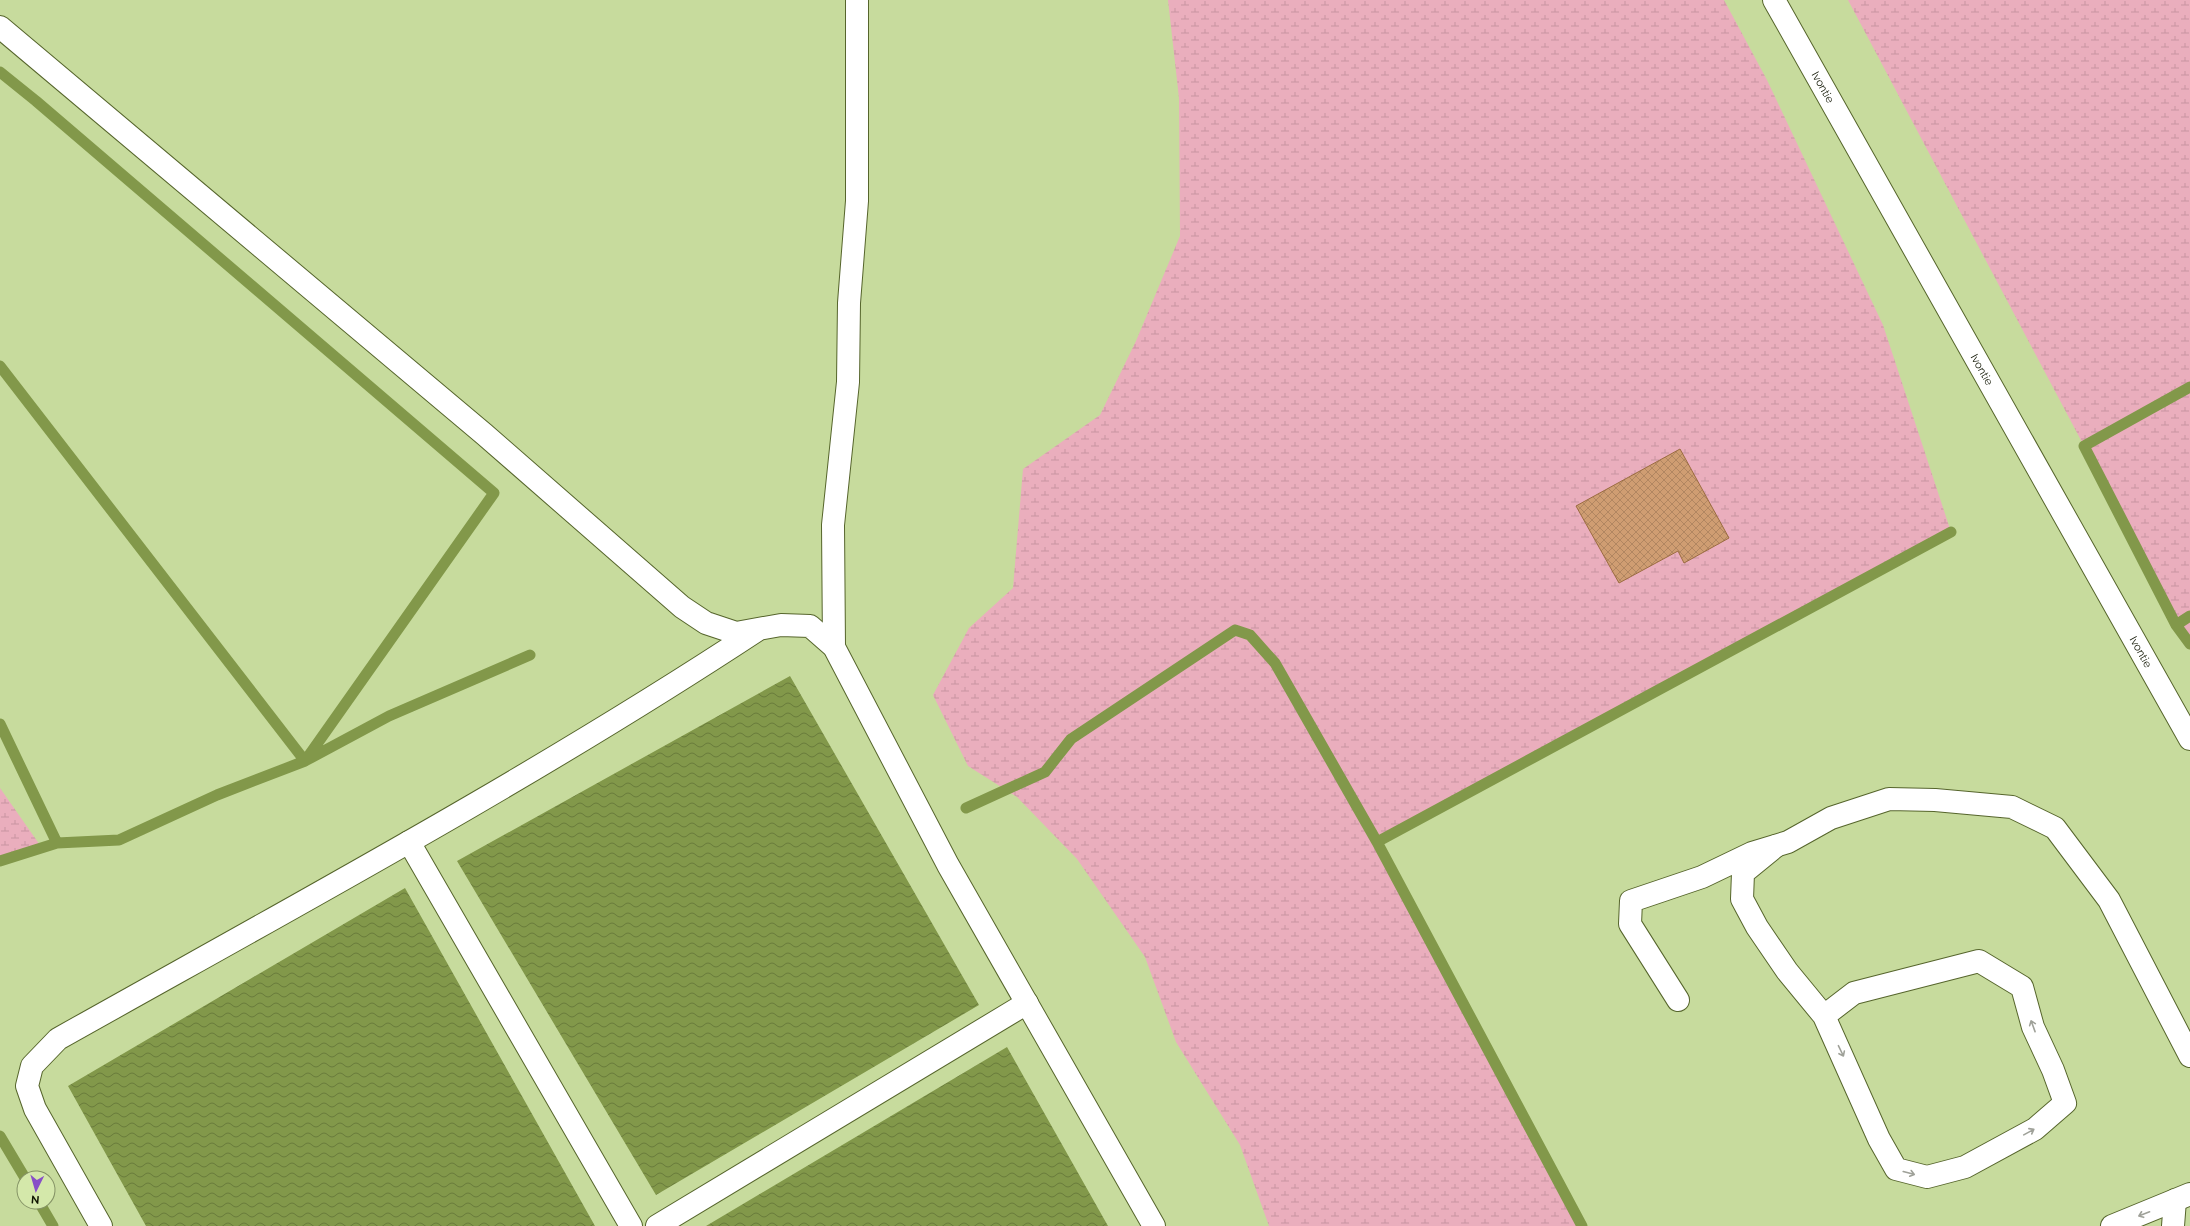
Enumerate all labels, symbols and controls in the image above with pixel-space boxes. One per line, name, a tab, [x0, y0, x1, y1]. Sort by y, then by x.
street label: Ivontie	[1809, 69, 1837, 106]
street label: Ivontie	[1968, 352, 1996, 388]
street label: Ivontie	[2127, 634, 2155, 670]
one-way arrow	[2029, 1021, 2037, 1033]
one-way arrow	[1838, 1045, 1845, 1057]
one-way arrow	[2022, 1128, 2034, 1136]
one-way arrow	[1903, 1169, 1916, 1177]
north arrow	[16, 1170, 56, 1210]
text: N	[30, 1193, 40, 1206]
one-way arrow	[2138, 1210, 2150, 1218]

